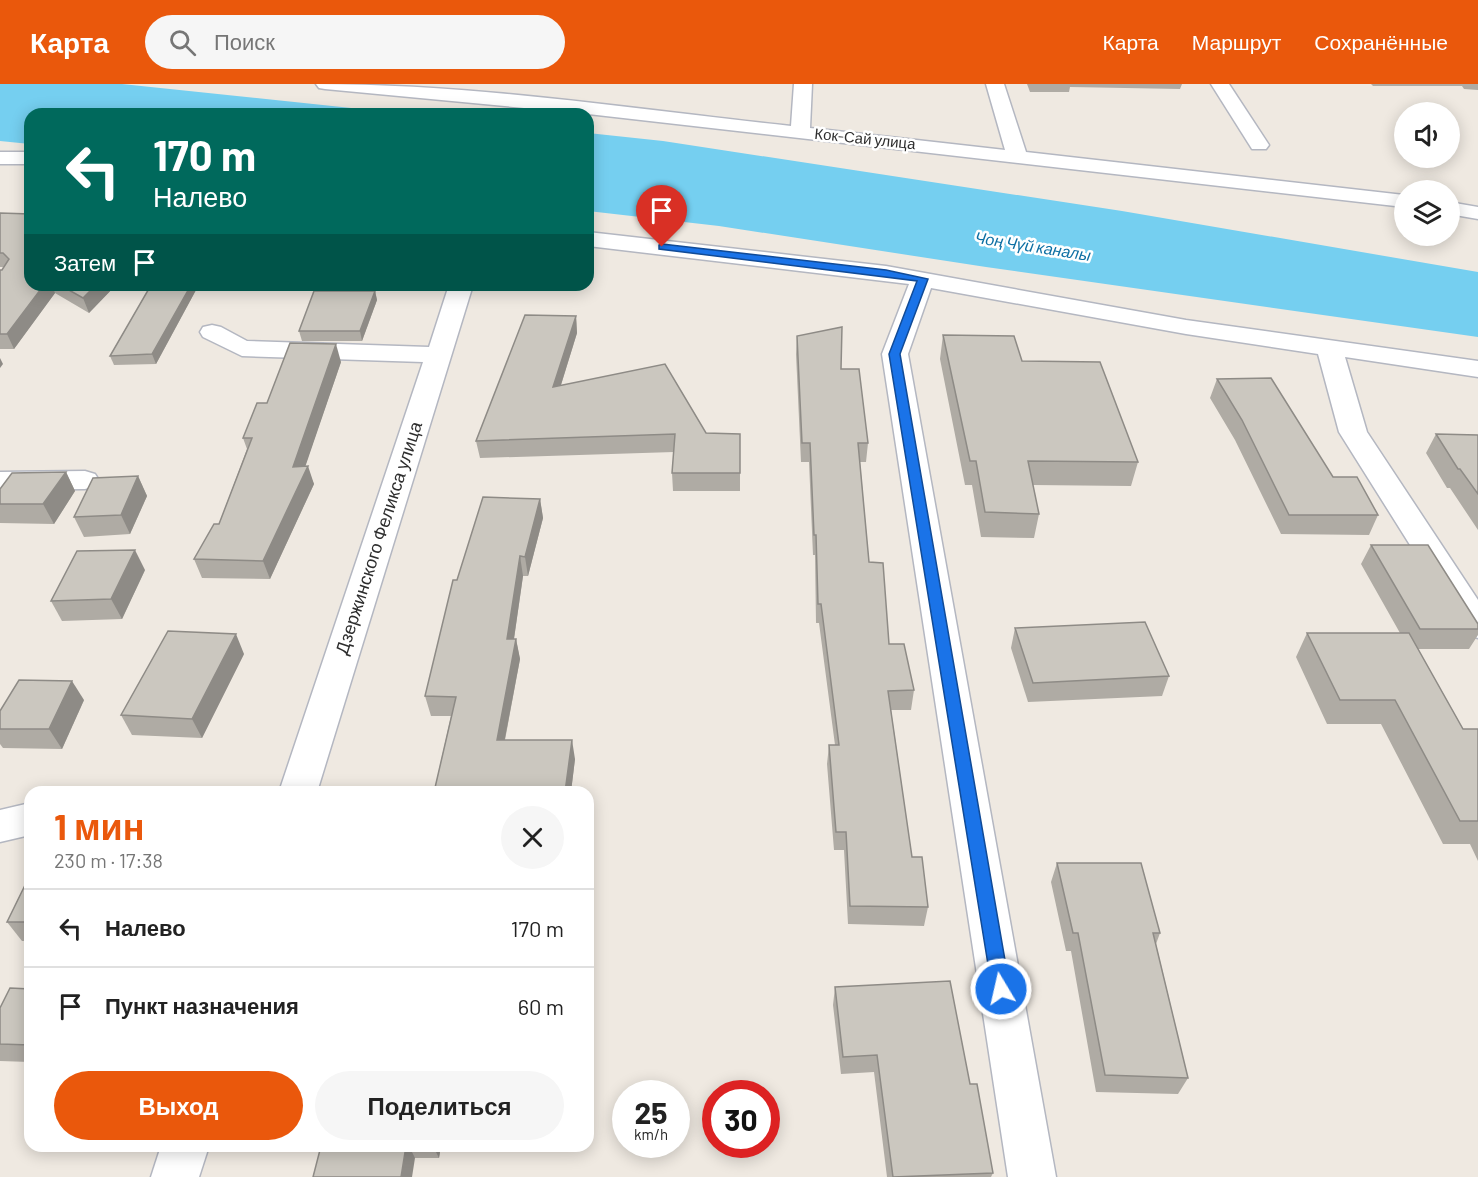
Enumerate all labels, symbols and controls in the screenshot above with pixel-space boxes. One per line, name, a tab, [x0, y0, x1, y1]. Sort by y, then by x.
search box	[145, 15, 565, 69]
text: Карта	[30, 25, 109, 59]
icon: search	[166, 26, 199, 59]
text: Поиск	[214, 28, 275, 54]
text: Карта	[1103, 29, 1159, 54]
text: Маршрут	[1192, 29, 1281, 54]
text: Сохранённые	[1314, 29, 1448, 54]
map controls	[1394, 102, 1460, 246]
button: sound	[1394, 102, 1460, 168]
street label: Кок-Сай улица	[814, 124, 917, 152]
text: 170 m	[153, 129, 256, 179]
icon: left	[54, 132, 132, 210]
text: Налево	[153, 180, 247, 212]
button: layers	[1394, 180, 1460, 246]
pin	[636, 185, 687, 247]
icon: arrive	[645, 194, 678, 227]
water label: Чоң Чүй каналы	[974, 227, 1093, 264]
icon: arrive	[128, 246, 161, 279]
text: Затем	[54, 249, 116, 275]
street label: Дзержинского Феликса улица	[330, 418, 426, 657]
text: 1 мин	[54, 804, 144, 847]
button: close	[501, 806, 564, 869]
text: 230 m · 17:38	[54, 848, 163, 872]
icon: left	[54, 912, 87, 945]
text: Налево	[105, 914, 186, 940]
text: 170 m	[511, 915, 564, 941]
position arrow	[969, 957, 1033, 1021]
icon: arrive	[54, 990, 87, 1023]
text: Пункт назначения	[105, 992, 299, 1018]
text: 60 m	[518, 993, 564, 1019]
button: Выход	[54, 1071, 303, 1140]
button: Поделиться	[315, 1071, 564, 1140]
speed limit sign: 30	[702, 1080, 780, 1158]
text: 25	[635, 1094, 667, 1130]
text: km/h	[634, 1125, 668, 1143]

